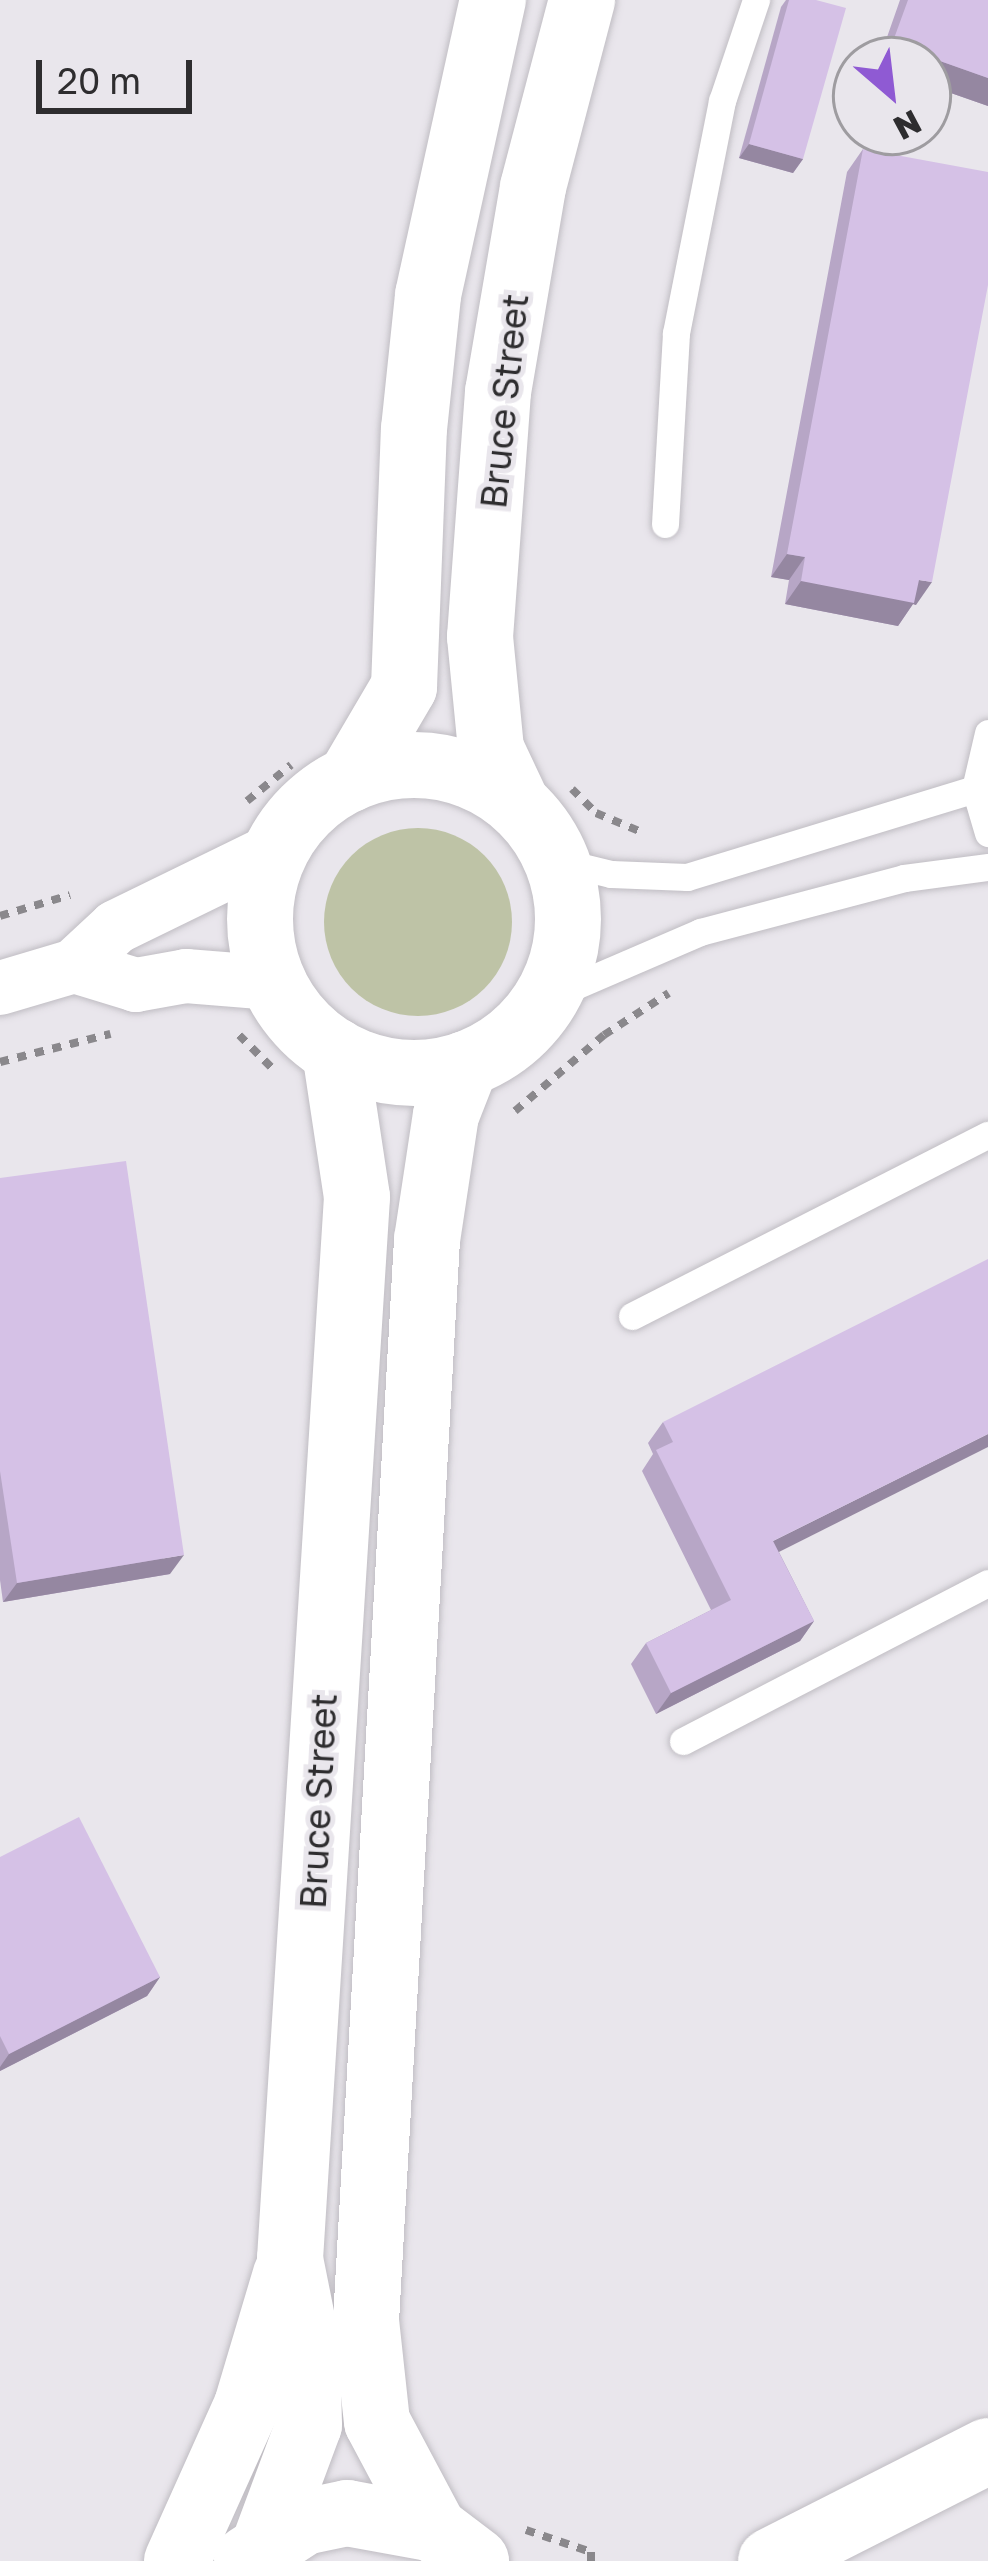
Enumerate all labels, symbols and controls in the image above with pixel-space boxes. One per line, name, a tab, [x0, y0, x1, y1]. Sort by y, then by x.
scale bar	[42, 36, 198, 110]
north arrow	[832, 36, 952, 156]
text: 20 m	[57, 59, 141, 102]
text: N	[887, 102, 928, 149]
street label: Bruce Street	[471, 291, 537, 511]
street label: Bruce Street	[291, 1692, 345, 1910]

